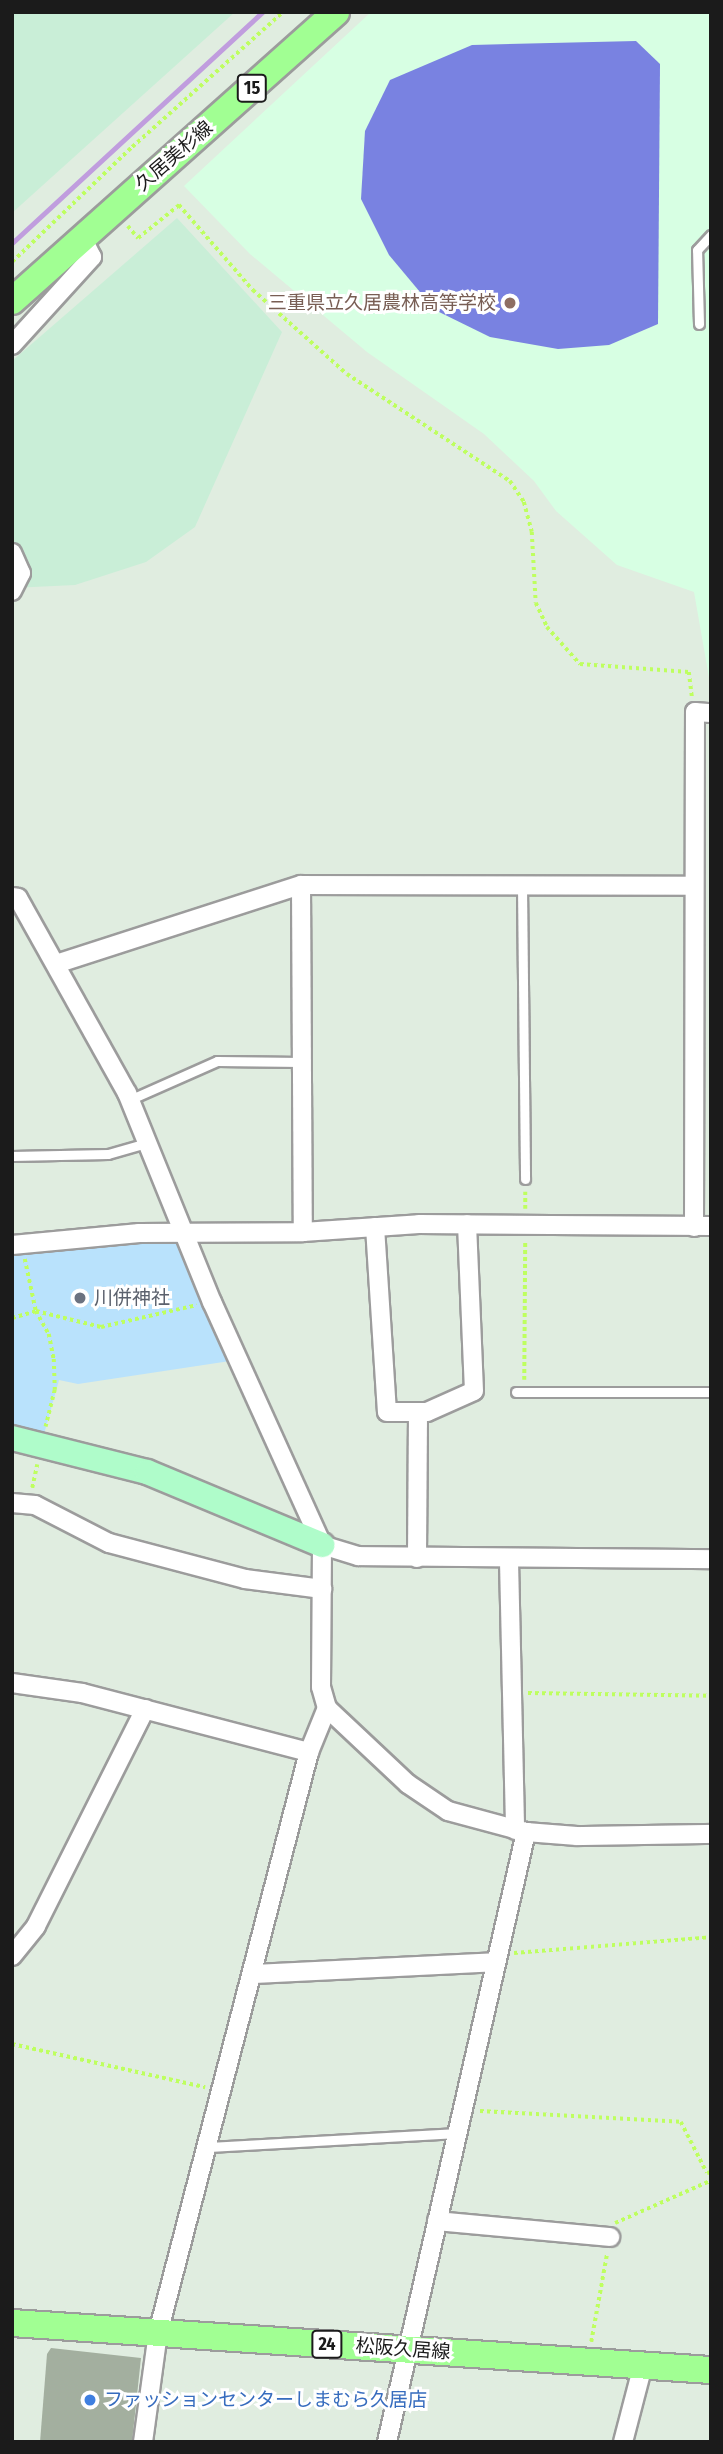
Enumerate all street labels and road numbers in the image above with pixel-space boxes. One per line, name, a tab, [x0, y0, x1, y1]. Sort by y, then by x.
road number: 15	[236, 74, 268, 102]
street label: 久居美杉線	[131, 116, 217, 196]
road number: 24	[311, 2330, 343, 2358]
street label: 松阪久居線	[355, 2334, 451, 2364]

